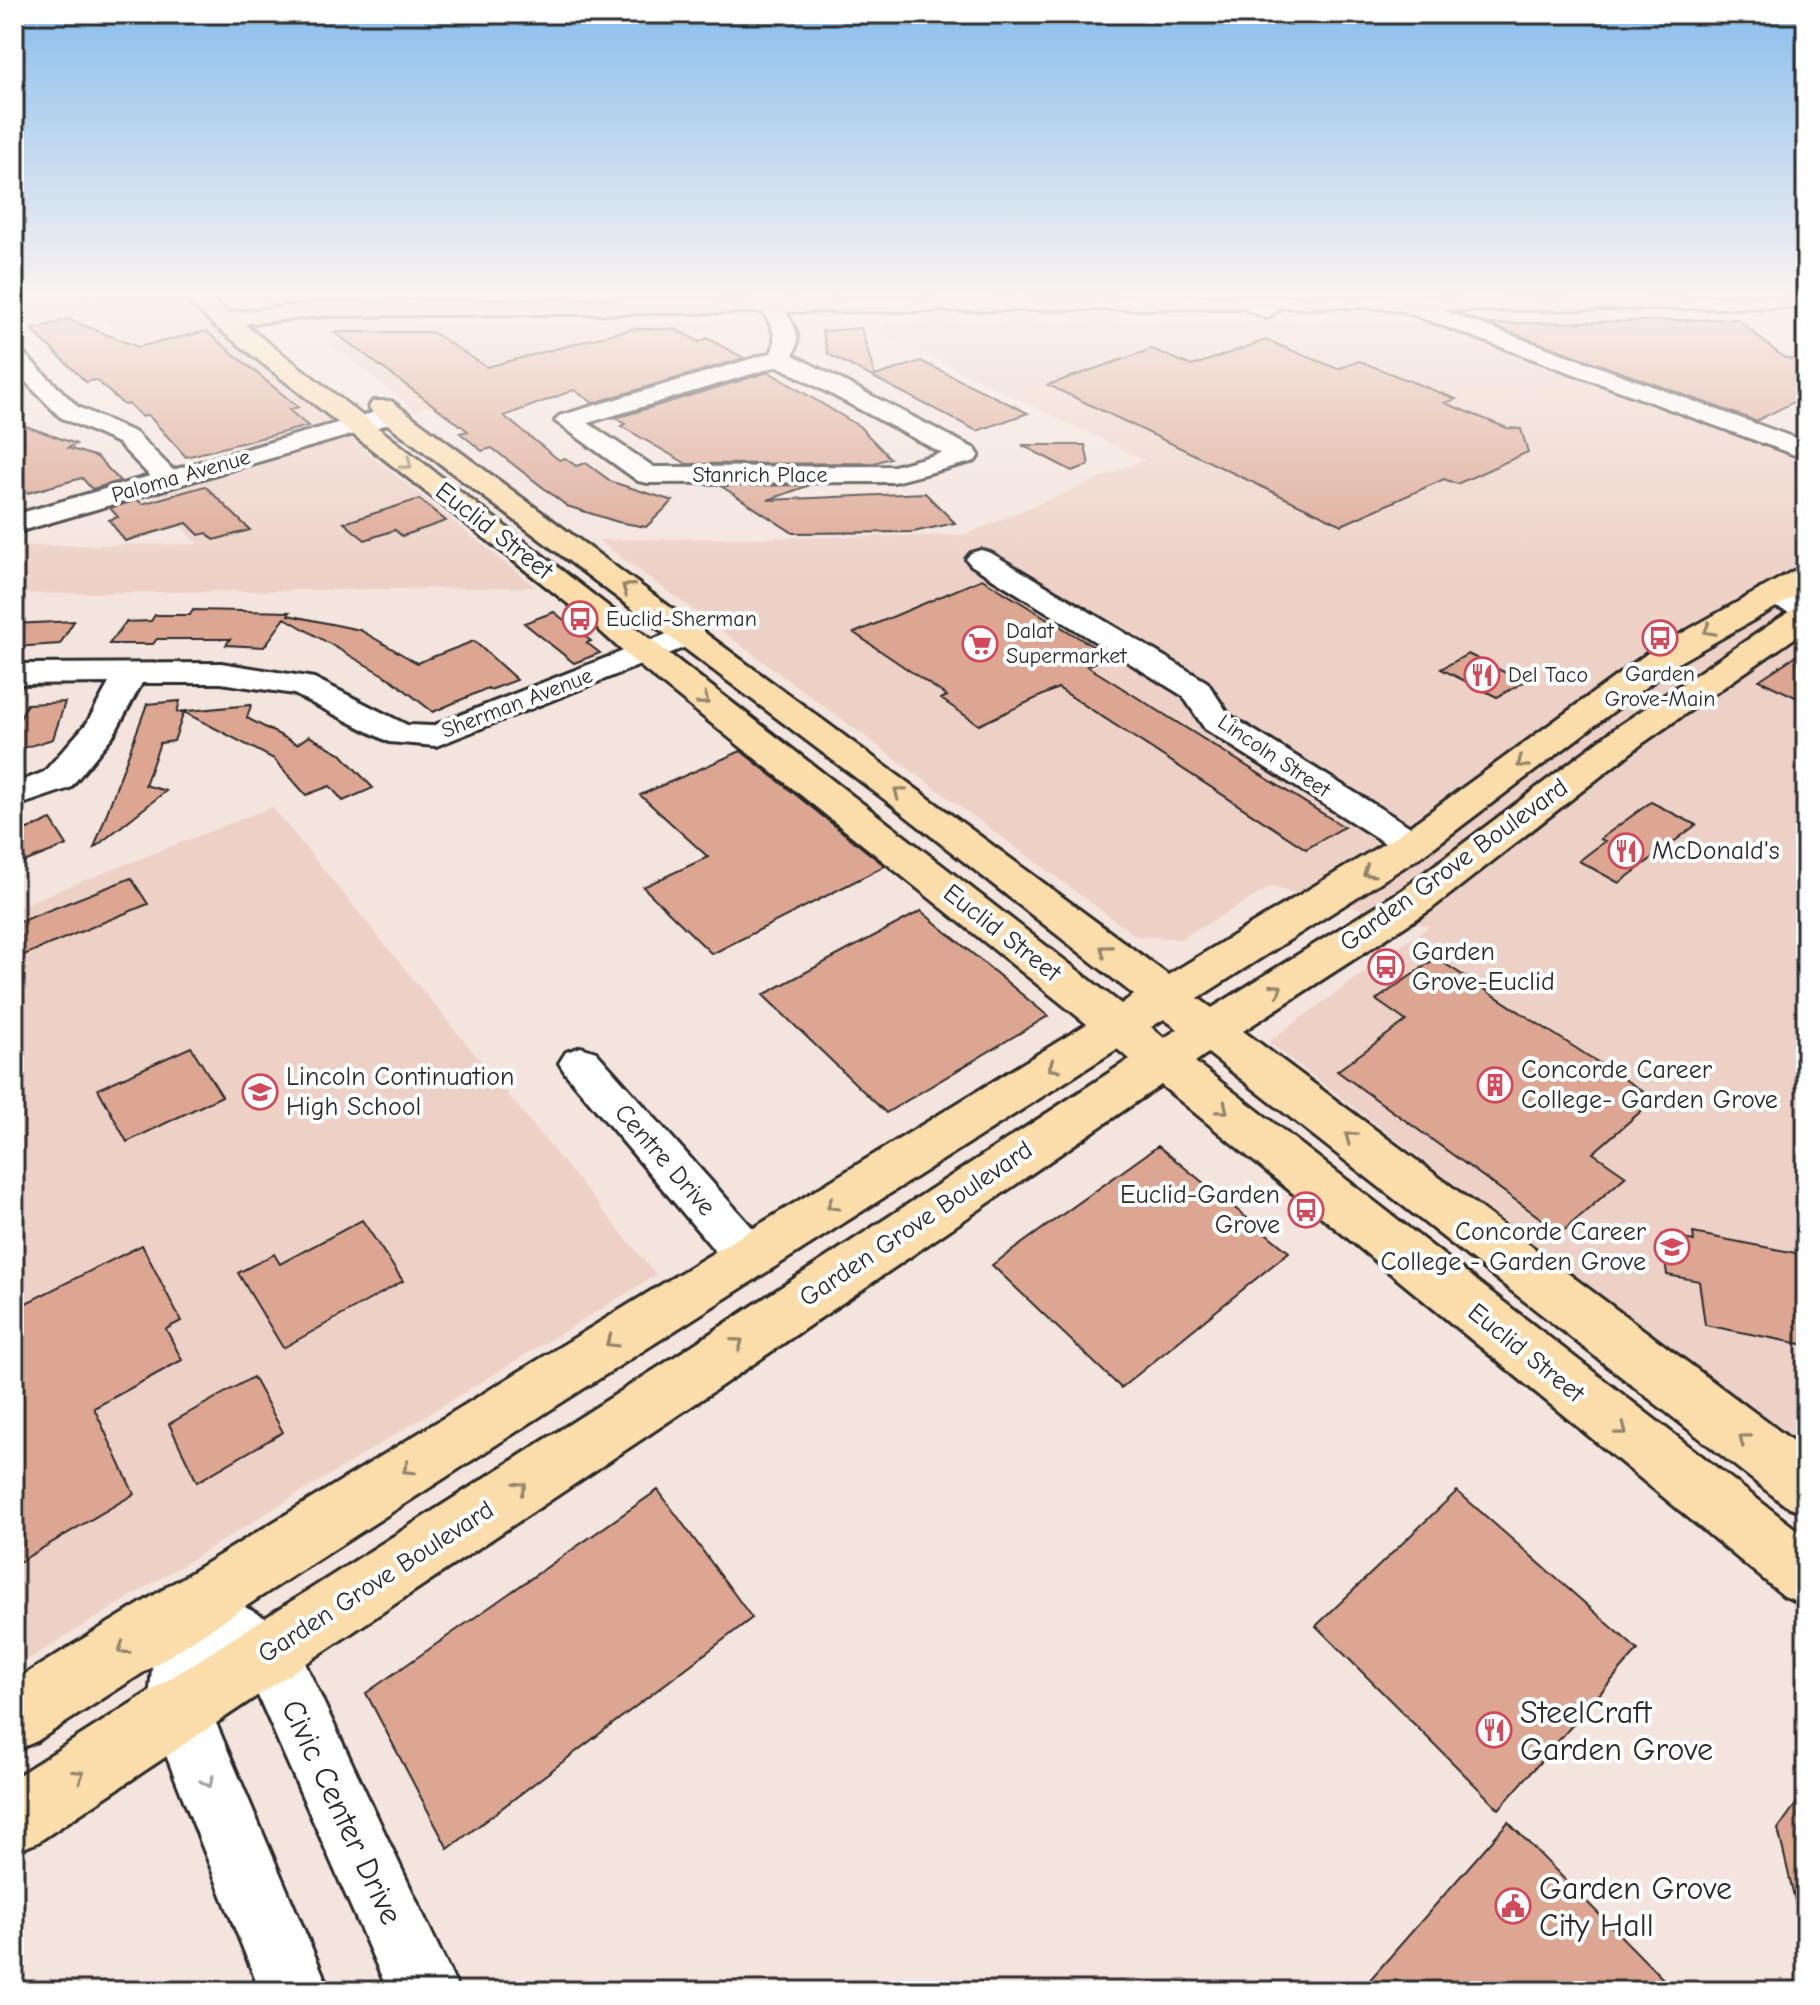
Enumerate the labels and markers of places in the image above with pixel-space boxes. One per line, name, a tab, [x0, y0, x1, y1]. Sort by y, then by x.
bus stop icon: Euclid-Sherman	[561, 600, 599, 638]
place label: Euclid-Sherman	[606, 606, 757, 632]
place label: Dalat Supermarket	[1006, 618, 1127, 669]
bus stop icon: Garden Grove-Main	[1641, 619, 1679, 657]
supermarket icon: Dalat Supermarket	[961, 625, 999, 663]
restaurant icon: Del Taco	[1463, 656, 1501, 694]
place label: Garden Grove-Main	[1604, 661, 1716, 712]
place label: Del Taco	[1508, 662, 1588, 688]
restaurant icon: McDonald's	[1607, 832, 1645, 870]
place label: McDonald's	[1652, 836, 1780, 866]
place label: Garden Grove-Euclid	[1412, 937, 1555, 997]
bus stop icon: Garden Grove-Euclid	[1367, 948, 1405, 986]
place label: Concorde Career College- Garden Grove	[1521, 1055, 1778, 1115]
place label: Lincoln Continuation High School	[286, 1062, 514, 1122]
building icon: Concorde Career College- Garden Grove	[1476, 1066, 1514, 1104]
school or university icon: Lincoln Continuation High School	[241, 1073, 279, 1111]
place label: Euclid-Garden Grove	[1120, 1180, 1280, 1240]
bus stop icon: Euclid-Garden Grove	[1287, 1191, 1325, 1229]
place label: Concorde Career College - Garden Grove	[1380, 1217, 1647, 1277]
school or university icon: Concorde Career College - Garden Grove	[1653, 1228, 1691, 1266]
place label: SteelCraft Garden Grove	[1520, 1694, 1713, 1768]
restaurant icon: SteelCraft Garden Grove	[1475, 1711, 1513, 1749]
place label: Garden Grove City Hall	[1539, 1870, 1732, 1944]
public building icon: Garden Grove City Hall	[1494, 1887, 1532, 1925]

